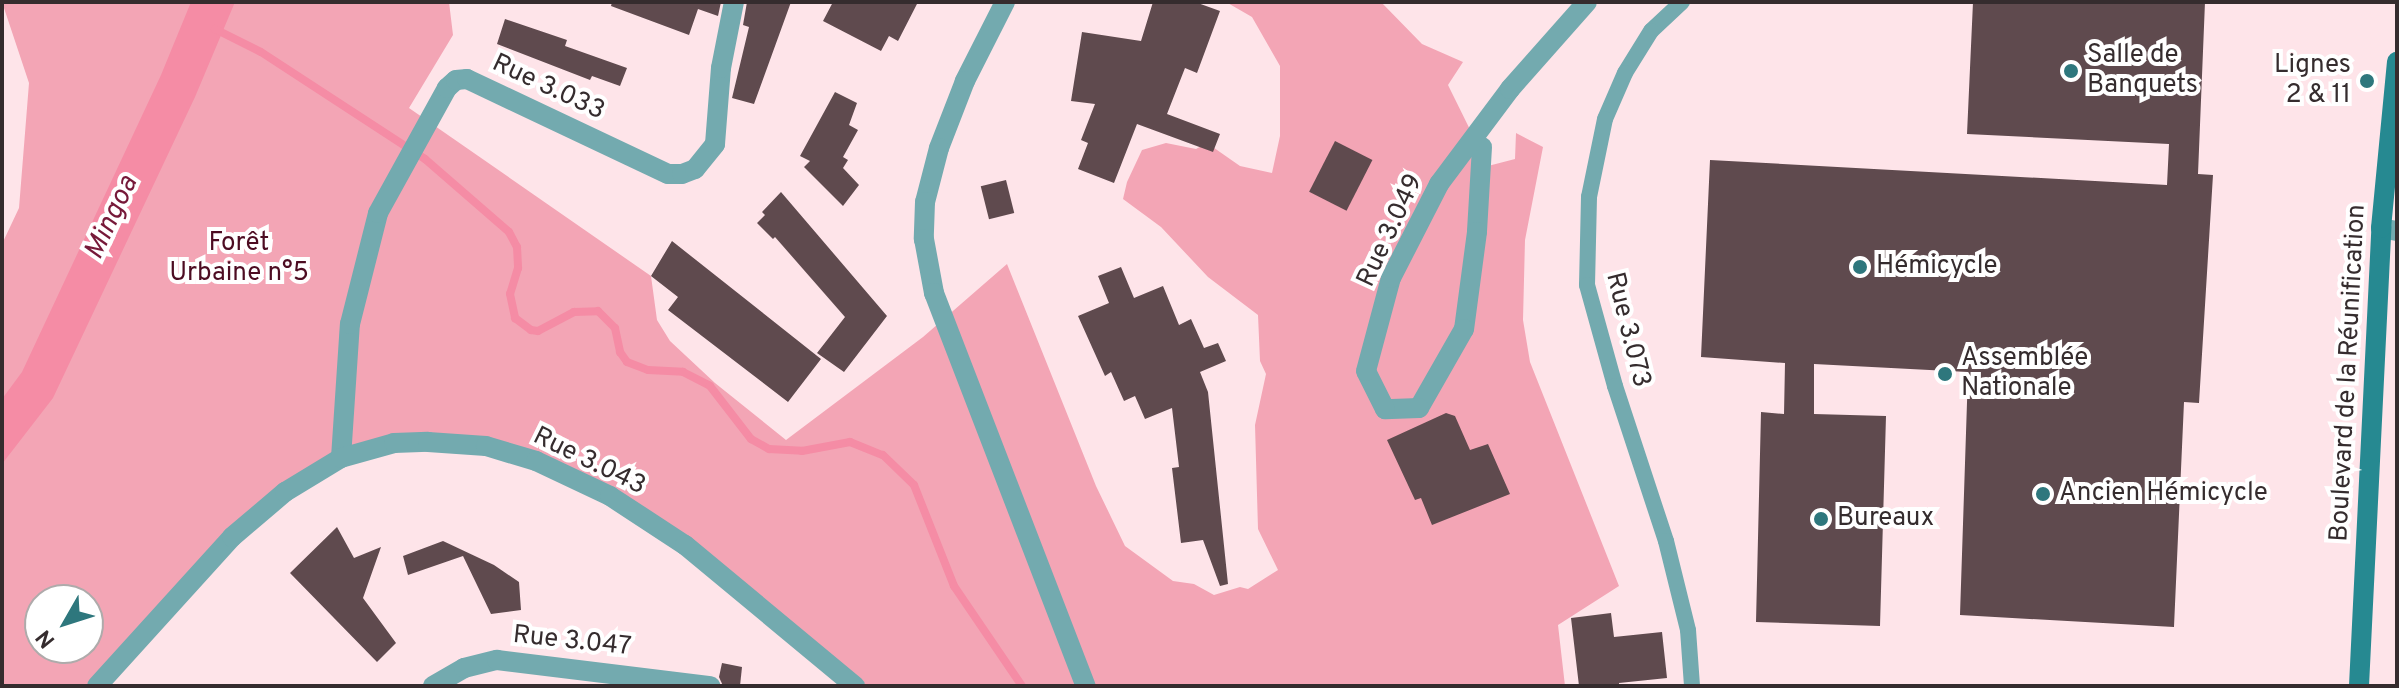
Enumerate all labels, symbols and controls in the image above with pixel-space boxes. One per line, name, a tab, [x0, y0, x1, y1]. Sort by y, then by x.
place label: Salle de Banquets	[2087, 40, 2198, 102]
street label: Rue 3.033	[487, 48, 609, 128]
place label: Lignes 2 & 11	[2274, 50, 2351, 112]
marker: Salle de Banquets	[2062, 62, 2080, 80]
marker: Lignes 2 & 11	[2358, 72, 2376, 90]
street label: Rue 3.049	[1351, 170, 1431, 292]
water label: Mingoa	[78, 171, 146, 265]
street label: Boulevard de la Réunification	[2325, 203, 2373, 543]
park label: Forêt Urbaine n°5	[169, 228, 309, 290]
place label: Hémicycle	[1876, 251, 1997, 283]
marker: Hémicycle	[1851, 258, 1869, 276]
street label: Rue 3.073	[1598, 269, 1656, 391]
place label: Assemblée Nationale	[1961, 343, 2088, 404]
marker: Assemblée Nationale	[1936, 365, 1954, 383]
street label: Rue 3.043	[528, 421, 650, 503]
place label: Ancien Hémicycle	[2059, 478, 2268, 510]
marker: Ancien Hémicycle	[2034, 485, 2052, 503]
place label: Bureaux	[1837, 503, 1934, 535]
marker: Bureaux	[1812, 510, 1830, 528]
north arrow	[24, 584, 104, 664]
street label: Rue 3.047	[511, 620, 633, 664]
text: N	[31, 624, 62, 653]

